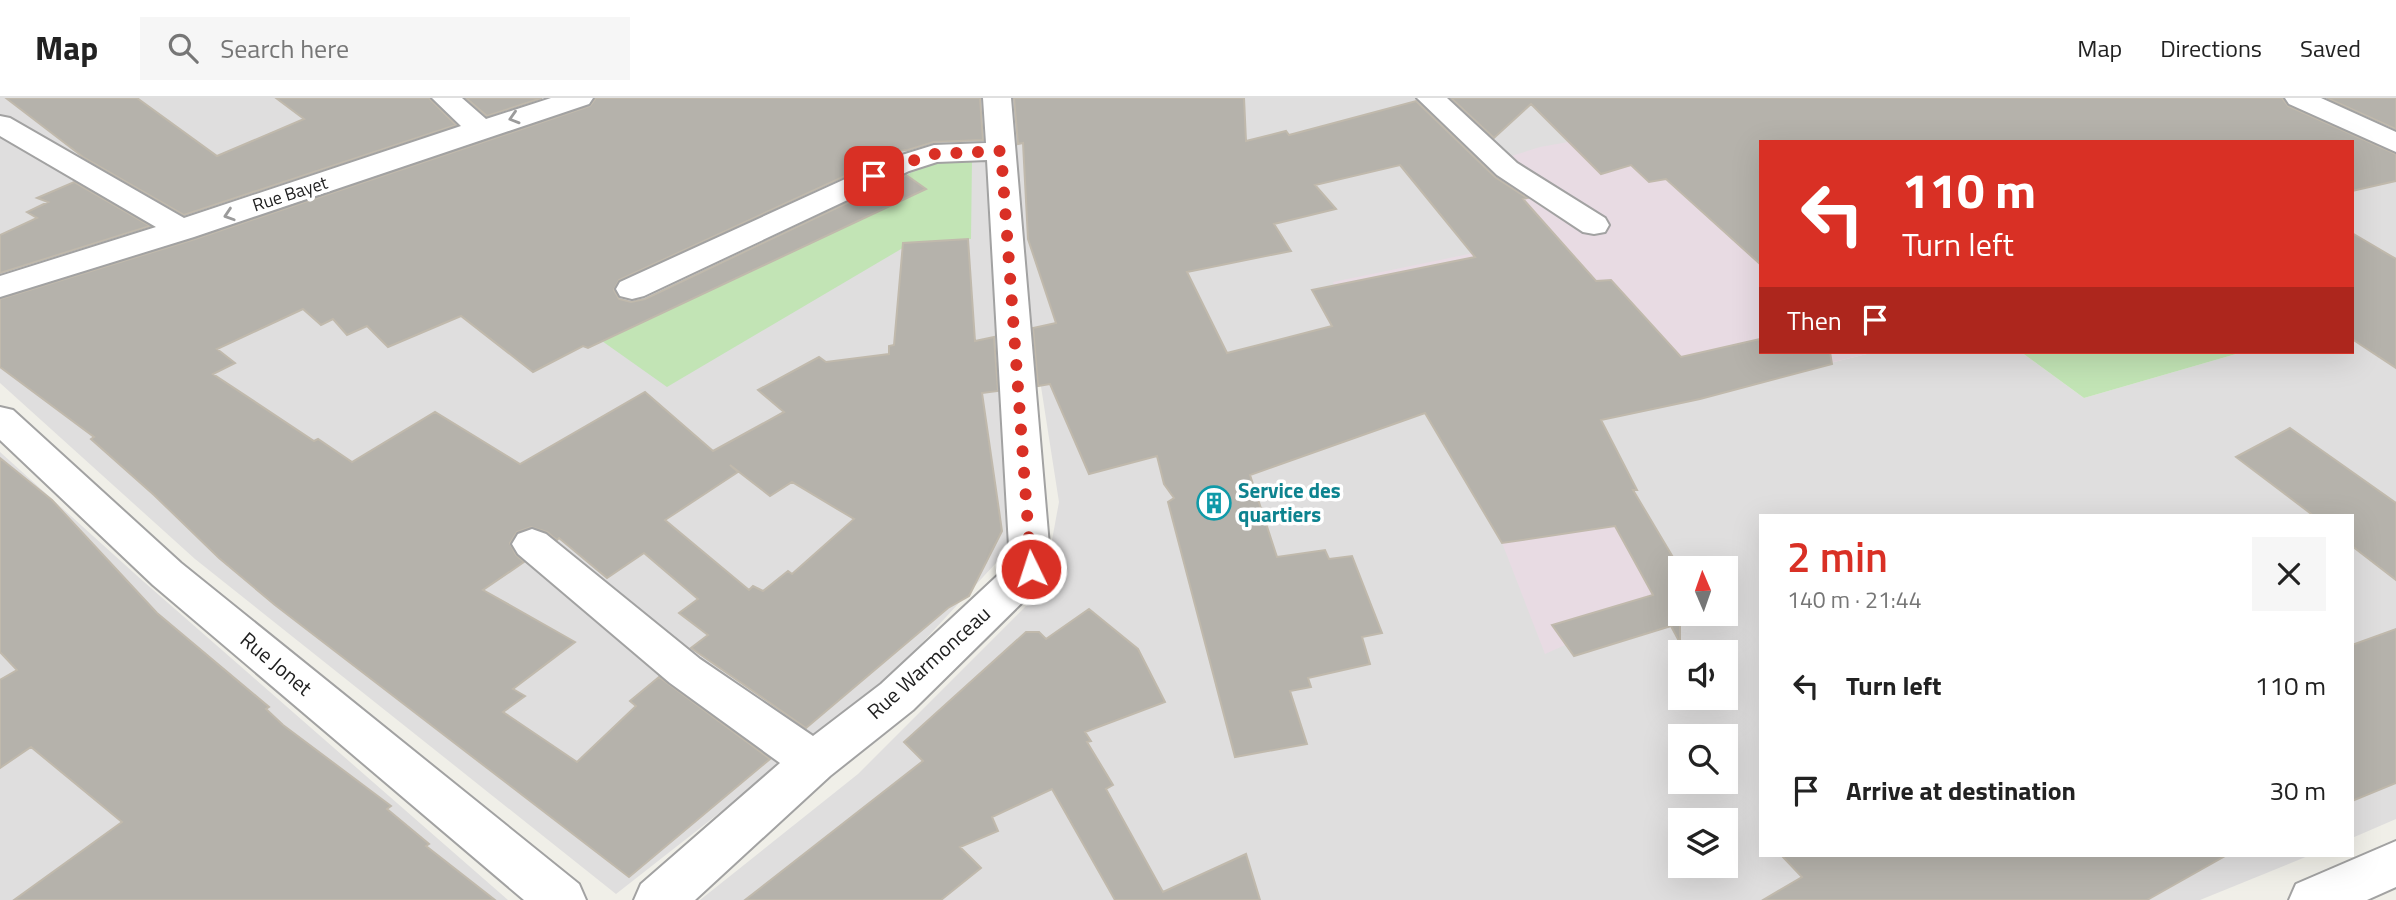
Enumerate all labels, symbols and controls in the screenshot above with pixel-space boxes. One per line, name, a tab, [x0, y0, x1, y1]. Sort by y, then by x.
search box	[140, 17, 630, 80]
text: Map	[35, 23, 98, 73]
icon: search	[164, 29, 202, 67]
text: Search here	[220, 29, 349, 68]
text: Map	[2077, 30, 2122, 66]
text: Directions	[2160, 30, 2262, 66]
text: Saved	[2300, 30, 2361, 66]
one-way arrow	[508, 110, 520, 125]
pin	[844, 146, 904, 206]
text: 110 m	[1902, 152, 2036, 227]
icon: arrive	[855, 157, 893, 195]
street label: Rue Bayet	[249, 168, 332, 218]
icon: left	[1787, 168, 1878, 259]
one-way arrow	[223, 207, 235, 221]
text: Turn left	[1902, 220, 2014, 268]
text: Then	[1787, 301, 1842, 340]
icon: arrive	[1856, 301, 1894, 339]
place label: Service des quartiers	[1238, 474, 1341, 530]
building icon: Service des quartiers	[1195, 484, 1233, 522]
text: 2 min	[1787, 524, 1888, 588]
position arrow	[994, 532, 1068, 606]
button: close	[2252, 537, 2326, 611]
north arrow	[1668, 556, 1738, 626]
map controls	[1668, 556, 1738, 878]
text: 140 m · 21:44	[1787, 582, 1922, 617]
street label: Rue Warmonceau	[859, 598, 997, 727]
street label: Rue Jonet	[234, 623, 320, 703]
button: sound	[1668, 640, 1738, 710]
text: Turn left	[1846, 666, 1941, 705]
text: 110 m	[2255, 666, 2326, 705]
icon: left	[1787, 667, 1825, 705]
button: search	[1668, 724, 1738, 794]
text: Arrive at destination	[1846, 771, 2076, 810]
text: 30 m	[2269, 771, 2326, 810]
icon: arrive	[1787, 772, 1825, 810]
button: layers	[1668, 808, 1738, 878]

